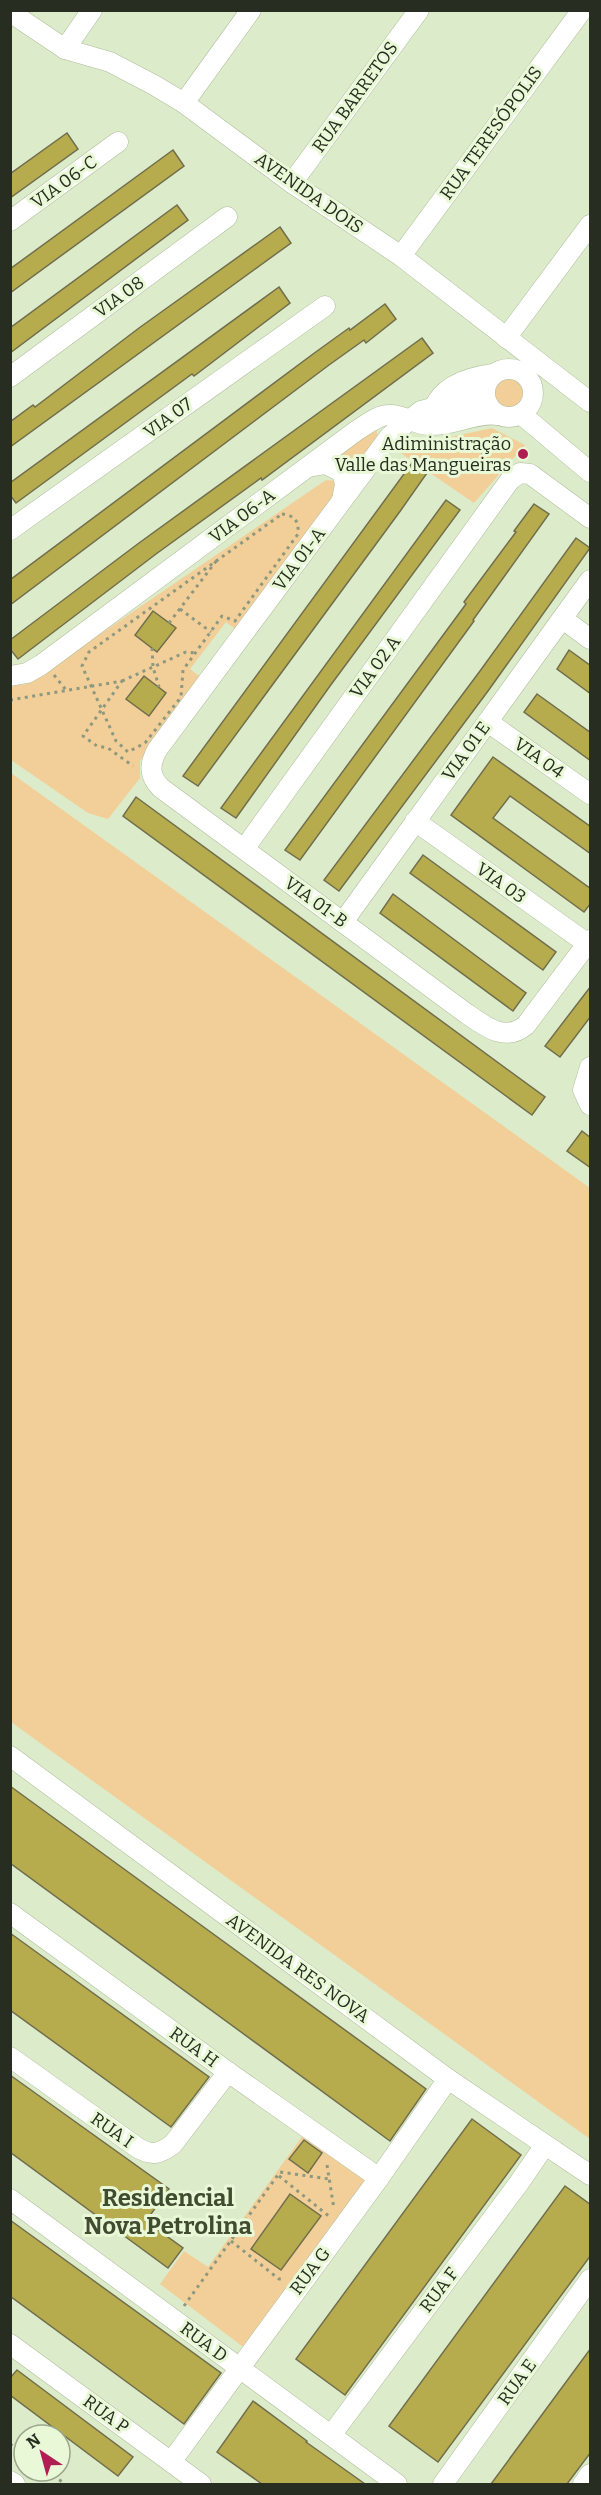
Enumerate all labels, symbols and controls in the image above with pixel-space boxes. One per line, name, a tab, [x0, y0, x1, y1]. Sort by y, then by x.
street label: RUA BARRETOS	[307, 37, 403, 157]
street label: RUA TERESÓPOLIS	[435, 62, 547, 204]
street label: AVENIDA DOIS	[251, 148, 367, 238]
street label: VIA 06-C	[27, 151, 101, 213]
street label: VIA 08	[90, 271, 148, 323]
street label: VIA 07	[139, 393, 197, 443]
place label: Adiministração Valle das Mangueiras	[335, 433, 511, 476]
marker: Adiministração Valle das Mangueiras	[516, 447, 530, 461]
street label: VIA 06-A	[205, 484, 279, 548]
street label: VIA 01-A	[268, 523, 330, 595]
street label: VIA 02 A	[345, 631, 405, 703]
street label: VIA 01 E	[437, 717, 495, 785]
street label: VIA 04	[510, 733, 569, 783]
street label: VIA 03	[472, 858, 530, 908]
street label: VIA 01-B	[280, 872, 352, 932]
street label: AVENIDA RES NOVA	[222, 1909, 374, 2027]
street label: RUA H	[165, 2022, 223, 2072]
street label: RUA I	[87, 2108, 137, 2152]
district label: Residencial Nova Petrolina	[84, 2184, 253, 2240]
street label: RUA G	[285, 2243, 335, 2299]
street label: RUA F	[415, 2263, 463, 2317]
street label: RUA D	[176, 2317, 232, 2367]
street label: RUA E	[493, 2355, 541, 2409]
street label: RUA P	[79, 2390, 133, 2438]
north arrow	[12, 2423, 72, 2483]
text: N	[23, 2430, 44, 2453]

